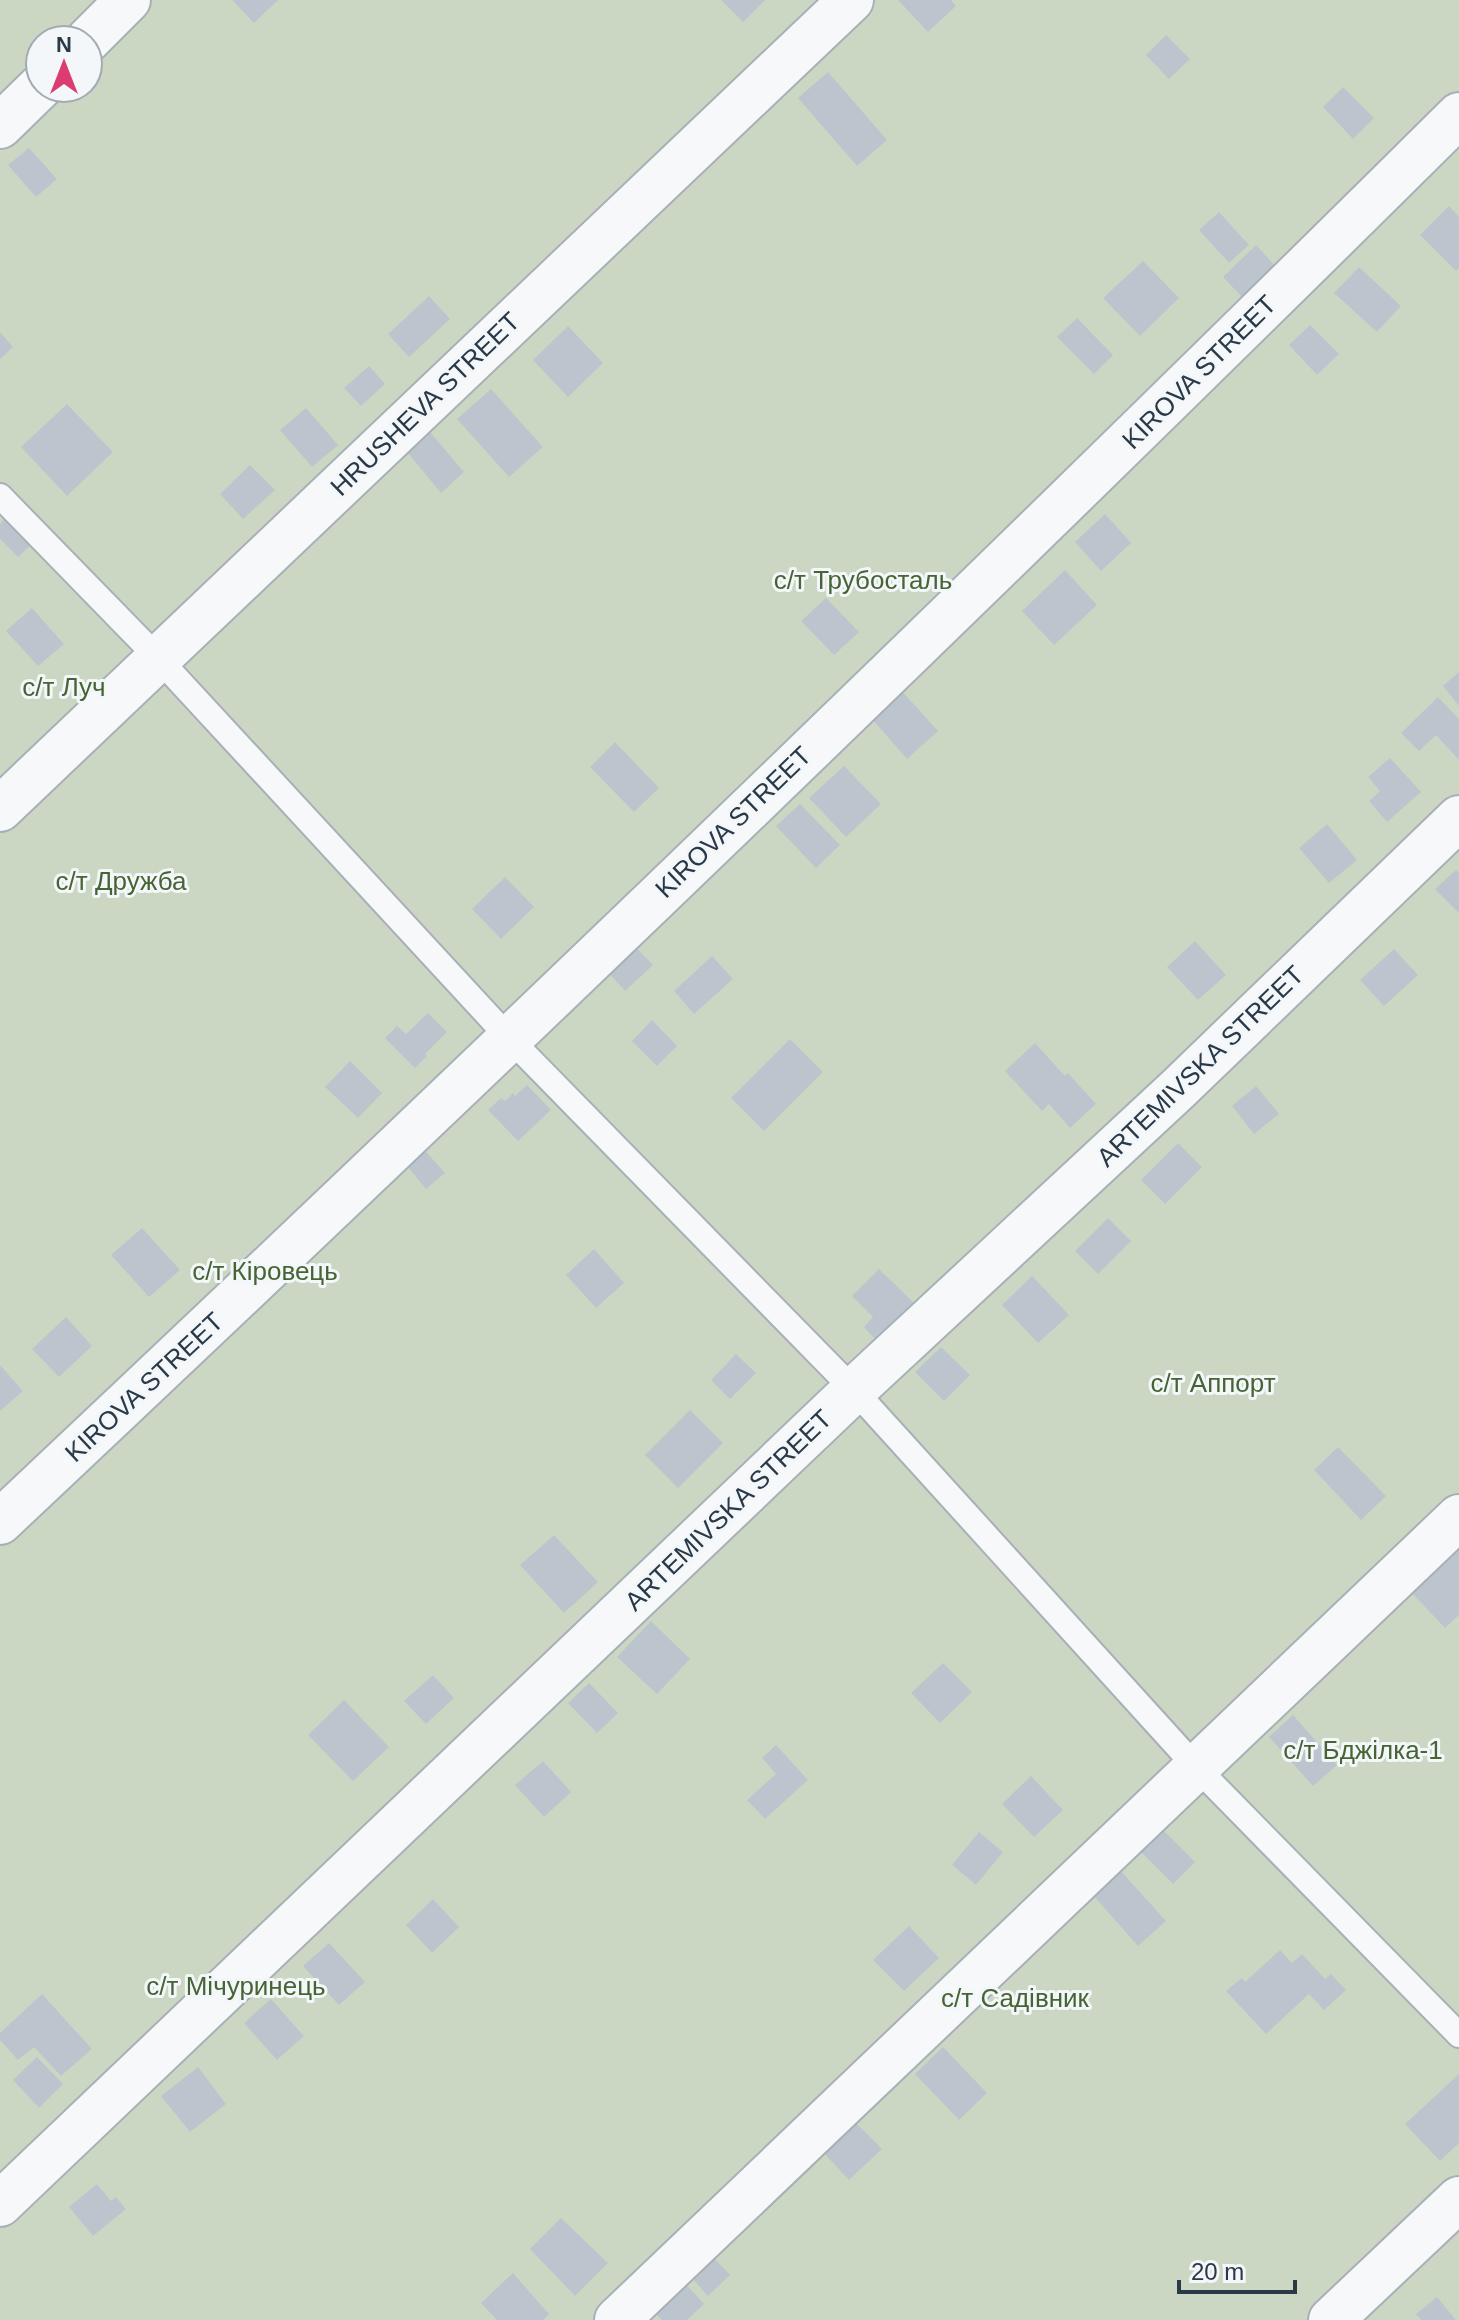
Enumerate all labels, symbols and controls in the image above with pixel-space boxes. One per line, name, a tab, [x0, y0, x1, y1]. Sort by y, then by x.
north arrow	[24, 24, 104, 104]
text: N	[56, 32, 72, 57]
street label: KIROVA STREET	[1116, 289, 1282, 455]
street label: HRUSHEVA STREET	[324, 306, 526, 502]
park label: с/т Трубосталь	[774, 565, 952, 595]
park label: с/т Луч	[22, 672, 106, 702]
street label: KIROVA STREET	[649, 740, 817, 904]
park label: с/т Дружба	[56, 866, 187, 896]
street label: ARTEMIVSKA STREET	[1090, 959, 1310, 1172]
park label: с/т Кіровець	[192, 1256, 338, 1286]
street label: KIROVA STREET	[59, 1306, 229, 1468]
park label: с/т Аппорт	[1150, 1368, 1276, 1398]
street label: ARTEMIVSKA STREET	[618, 1403, 838, 1616]
park label: с/т Бджілка-1	[1283, 1735, 1443, 1765]
park label: с/т Мічуринець	[146, 1971, 326, 2001]
park label: с/т Садівник	[941, 1983, 1090, 2013]
scale bar	[1179, 2244, 1295, 2294]
text: 20 m	[1191, 2258, 1244, 2285]

